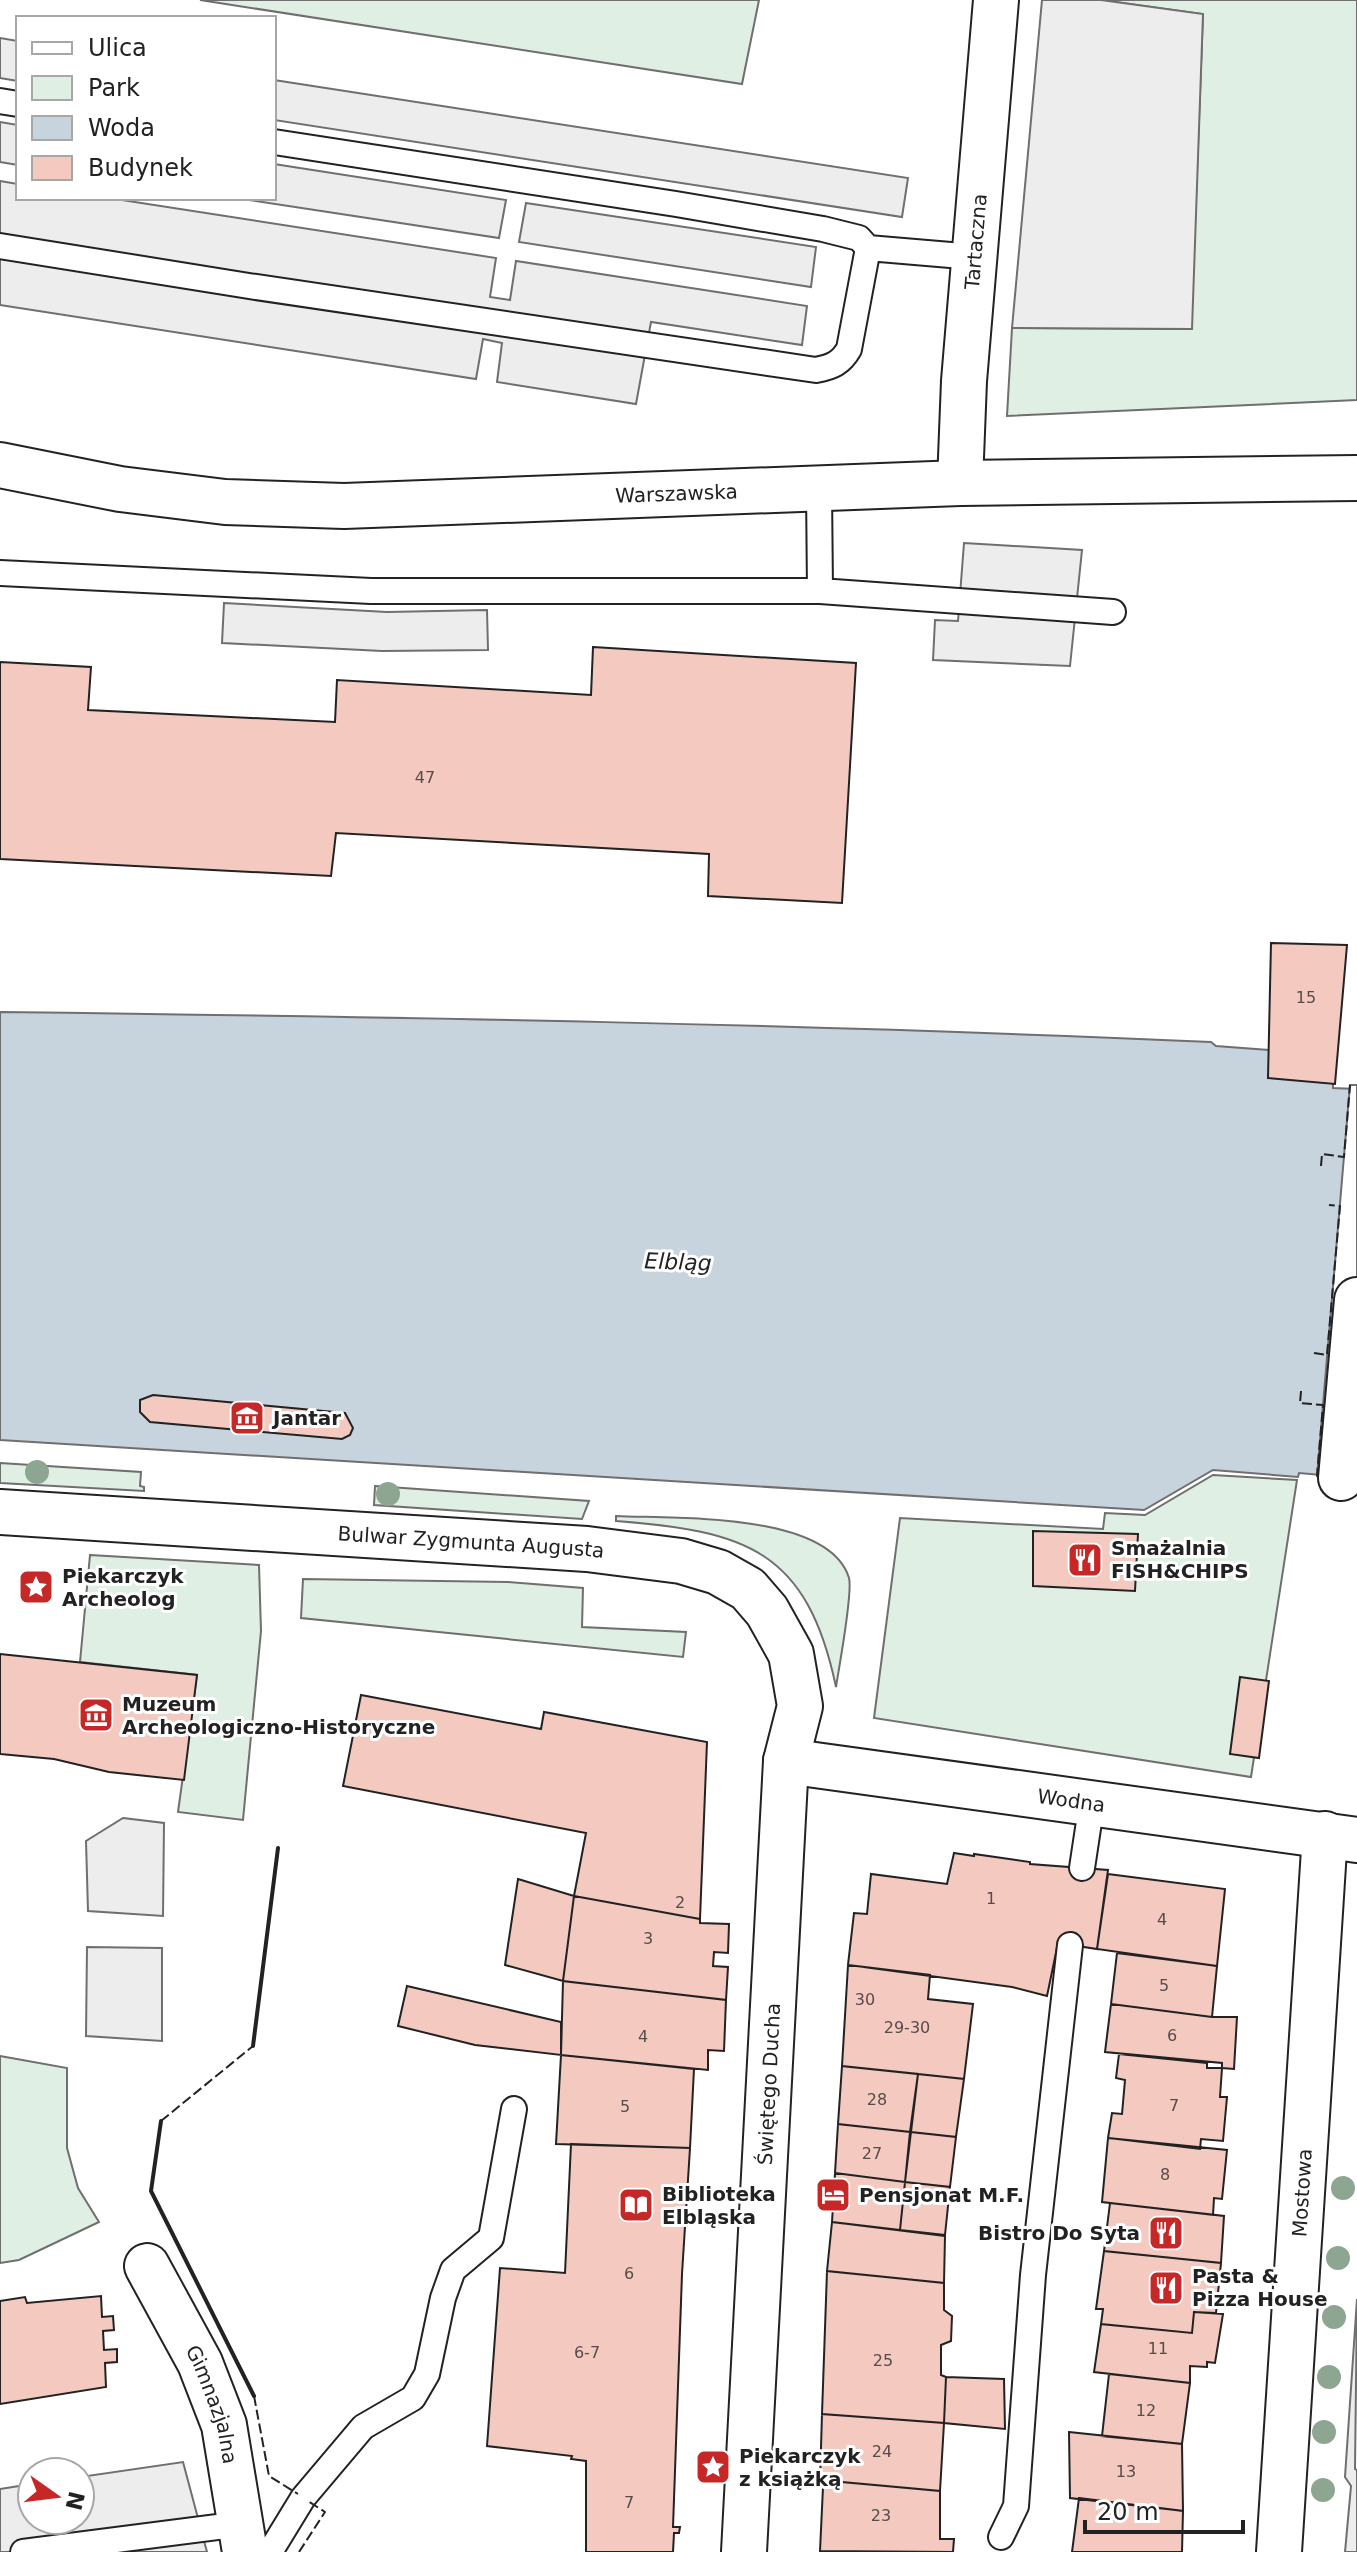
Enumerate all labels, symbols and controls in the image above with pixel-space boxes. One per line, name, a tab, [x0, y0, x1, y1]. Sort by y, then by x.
legend	[16, 16, 276, 200]
text: Ulica	[88, 34, 147, 62]
text: Park	[88, 74, 140, 102]
text: Woda	[88, 114, 155, 142]
text: Budynek	[88, 154, 193, 182]
street label: Tartaczna	[960, 193, 992, 291]
street label: Warszawska	[615, 479, 738, 508]
house number: 47	[415, 768, 435, 787]
house number: 15	[1296, 988, 1316, 1007]
water label: Elbląg	[644, 1248, 712, 1276]
museum icon: Jantar	[228, 1399, 266, 1437]
place label: Jantar	[271, 1406, 341, 1430]
street label: Bulwar Zygmunta Augusta	[337, 1521, 606, 1563]
place label: Smażalnia FISH&CHIPS	[1111, 1536, 1249, 1583]
restaurant icon: Smażalnia FISH&CHIPS	[1066, 1541, 1104, 1579]
place label: Piekarczyk Archeolog	[62, 1564, 184, 1611]
place icon: Piekarczyk Archeolog	[17, 1568, 55, 1606]
place label: Muzeum Archeologiczno-Historyczne	[122, 1692, 435, 1739]
museum icon: Muzeum Archeologiczno-Historyczne	[77, 1696, 115, 1734]
street label: Wodna	[1036, 1784, 1107, 1817]
house number: 1	[986, 1889, 996, 1908]
house number: 2	[675, 1893, 685, 1912]
house number: 4	[1157, 1910, 1167, 1929]
house number: 3	[643, 1929, 653, 1948]
house number: 5	[1159, 1976, 1169, 1995]
house number: 30	[855, 1990, 875, 2009]
street label: Świętego Ducha	[753, 2002, 785, 2166]
house number: 29-30	[884, 2018, 930, 2037]
house number: 6	[1167, 2026, 1177, 2045]
house number: 4	[638, 2027, 648, 2046]
house number: 28	[867, 2090, 887, 2109]
house number: 7	[1169, 2096, 1179, 2115]
house number: 5	[620, 2097, 630, 2116]
house number: 27	[862, 2144, 882, 2163]
street label: Mostowa	[1287, 2148, 1317, 2238]
house number: 8	[1160, 2165, 1170, 2184]
hotel icon: Pensjonat M.F.	[814, 2176, 852, 2214]
place label: Biblioteka Elbląska	[662, 2182, 776, 2229]
place label: Pensjonat M.F.	[859, 2183, 1024, 2207]
library icon: Biblioteka Elbląska	[617, 2186, 655, 2224]
restaurant icon: Bistro Do Syta	[1147, 2214, 1185, 2252]
place label: Bistro Do Syta	[978, 2221, 1140, 2245]
house number: 6	[624, 2264, 634, 2283]
place label: Pasta & Pizza House	[1192, 2264, 1327, 2311]
restaurant icon: Pasta & Pizza House	[1147, 2269, 1185, 2307]
house number: 11	[1148, 2339, 1168, 2358]
street label: Gimnazjalna	[180, 2341, 242, 2466]
house number: 6-7	[574, 2343, 600, 2362]
house number: 25	[873, 2351, 893, 2370]
house number: 12	[1136, 2401, 1156, 2420]
house number: 24	[872, 2442, 892, 2461]
place label: Piekarczyk z książką	[739, 2444, 861, 2491]
place icon: Piekarczyk z książką	[694, 2448, 732, 2486]
north arrow	[16, 2456, 96, 2536]
house number: 13	[1116, 2462, 1136, 2481]
scale bar	[1085, 2484, 1243, 2534]
text: N	[61, 2489, 89, 2513]
house number: 7	[624, 2493, 634, 2512]
text: 20 m	[1097, 2498, 1159, 2526]
house number: 23	[871, 2506, 891, 2525]

